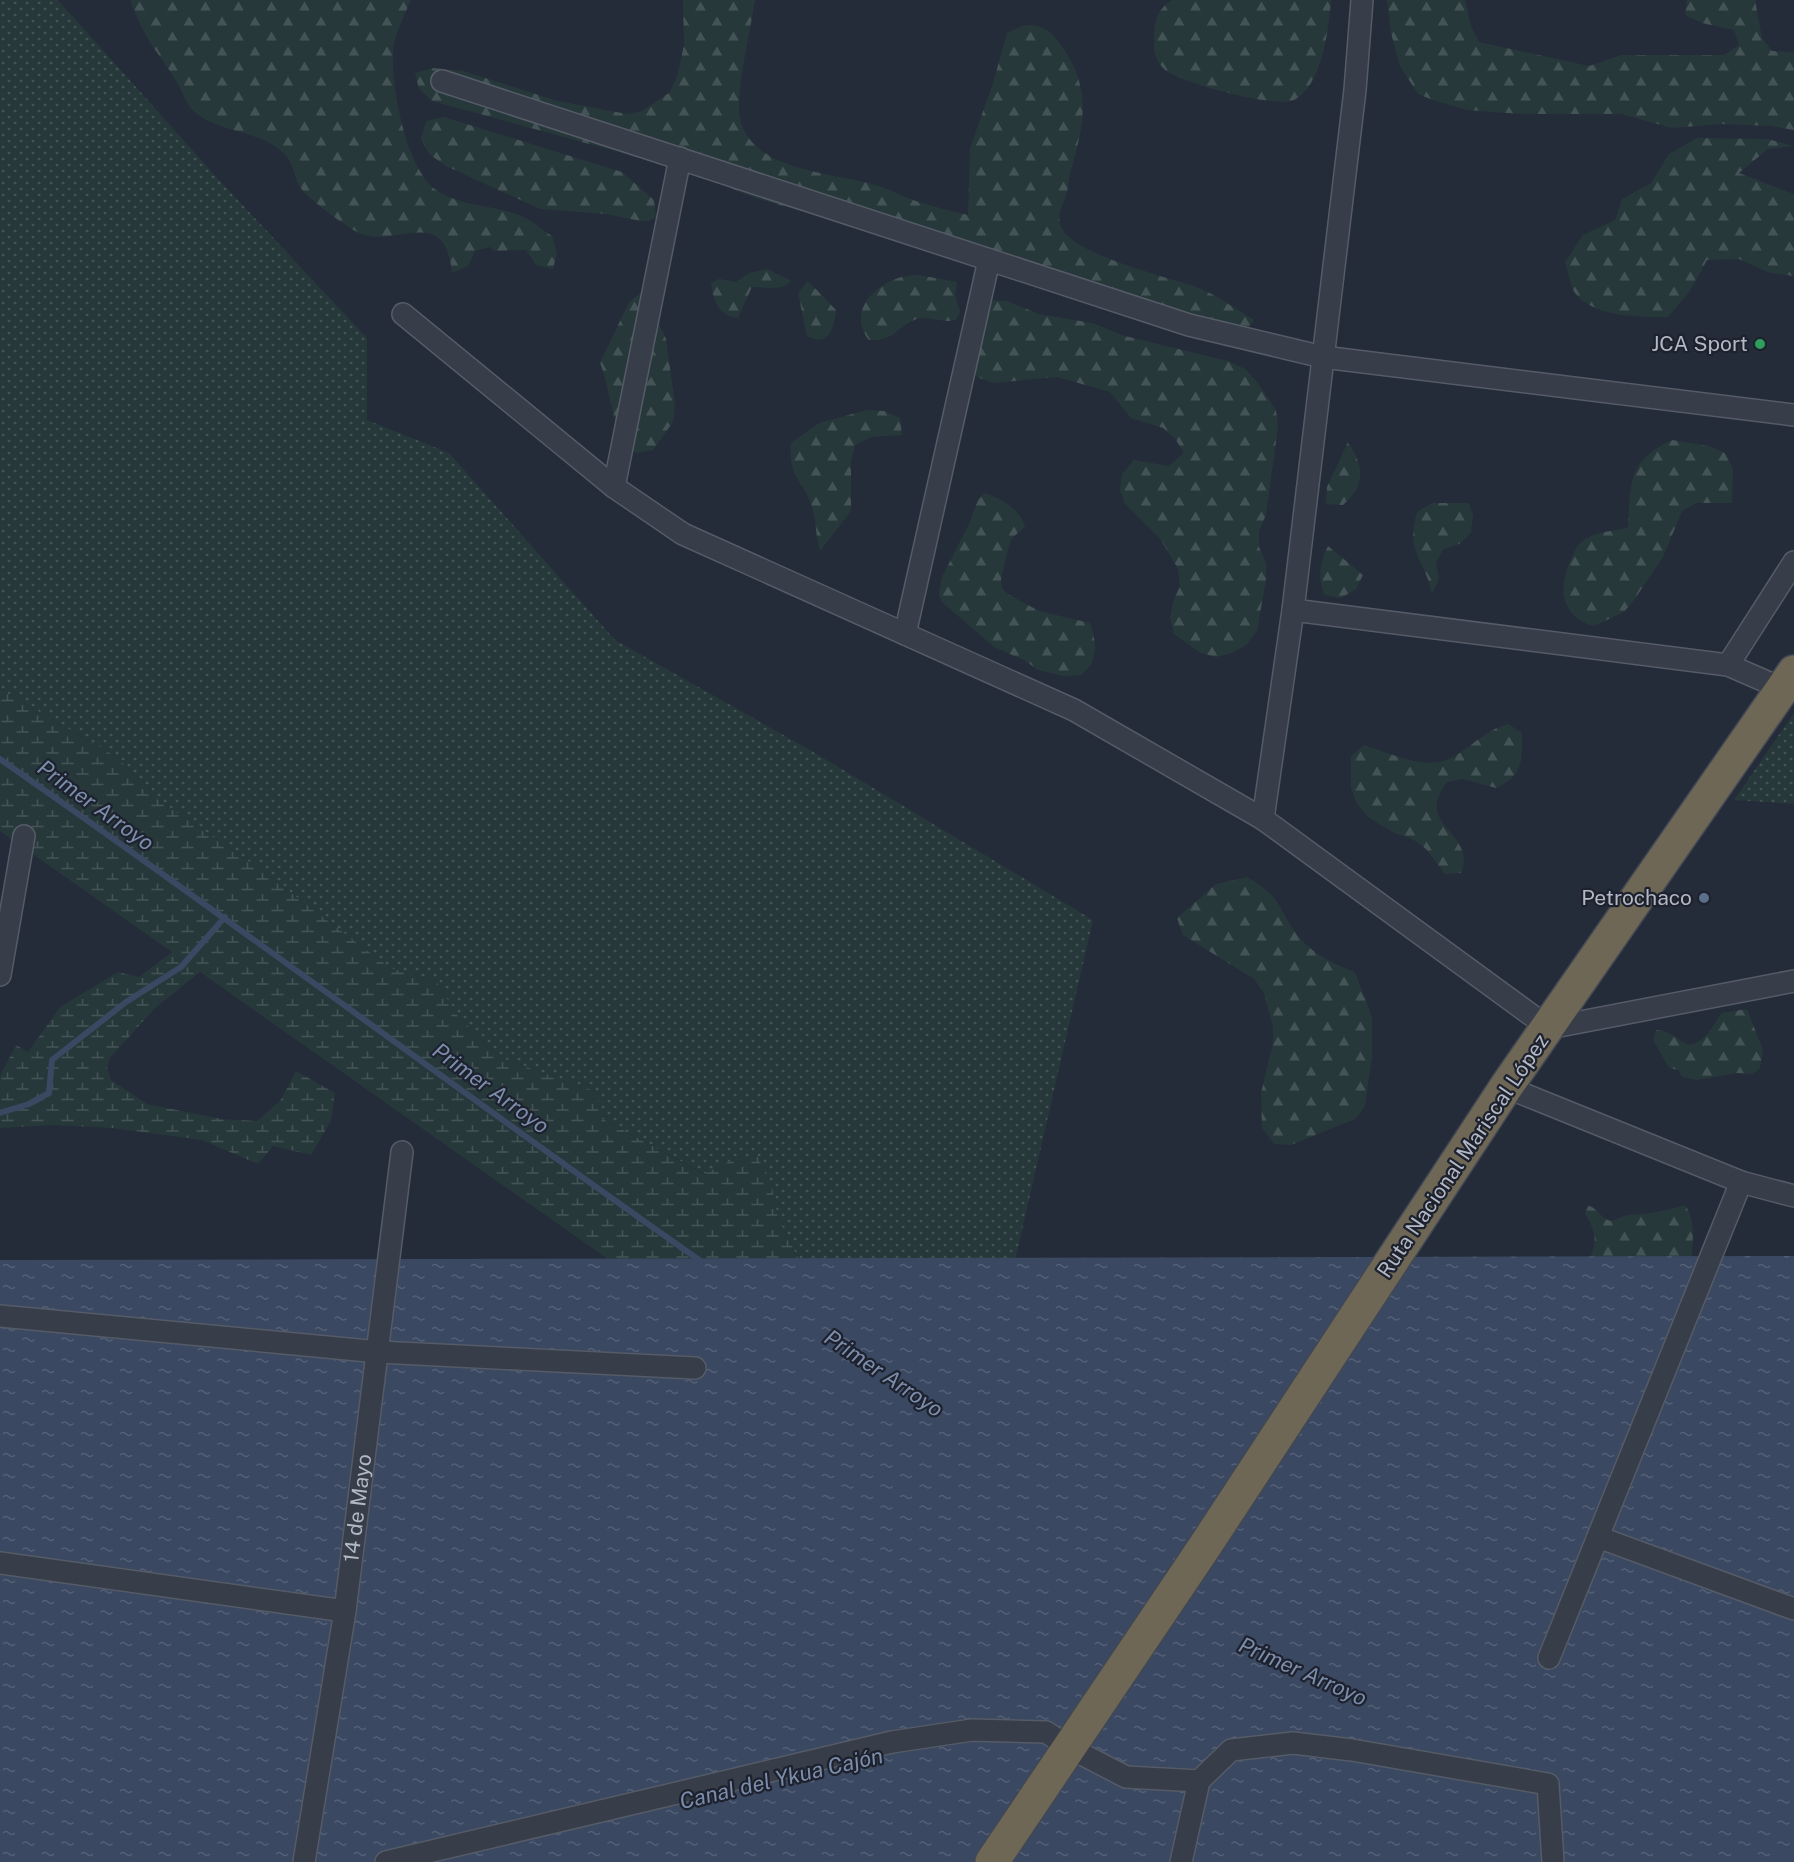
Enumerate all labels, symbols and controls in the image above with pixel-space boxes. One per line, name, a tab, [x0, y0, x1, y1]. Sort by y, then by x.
place label: JCA Sport	[1651, 331, 1748, 356]
marker: JCA Sport	[1753, 337, 1767, 351]
water label: Primer Arroyo	[33, 754, 159, 856]
place label: Petrochaco	[1581, 885, 1692, 910]
marker: Petrochaco	[1697, 891, 1711, 905]
street label: Ruta Nacional Mariscal López	[1372, 1029, 1554, 1282]
water label: Primer Arroyo	[428, 1037, 554, 1139]
water label: Primer Arroyo	[820, 1324, 948, 1422]
street label: 14 de Mayo	[338, 1453, 376, 1564]
water label: Primer Arroyo	[1235, 1631, 1371, 1711]
water label: Canal del Ykua Cajón	[677, 1742, 885, 1814]

